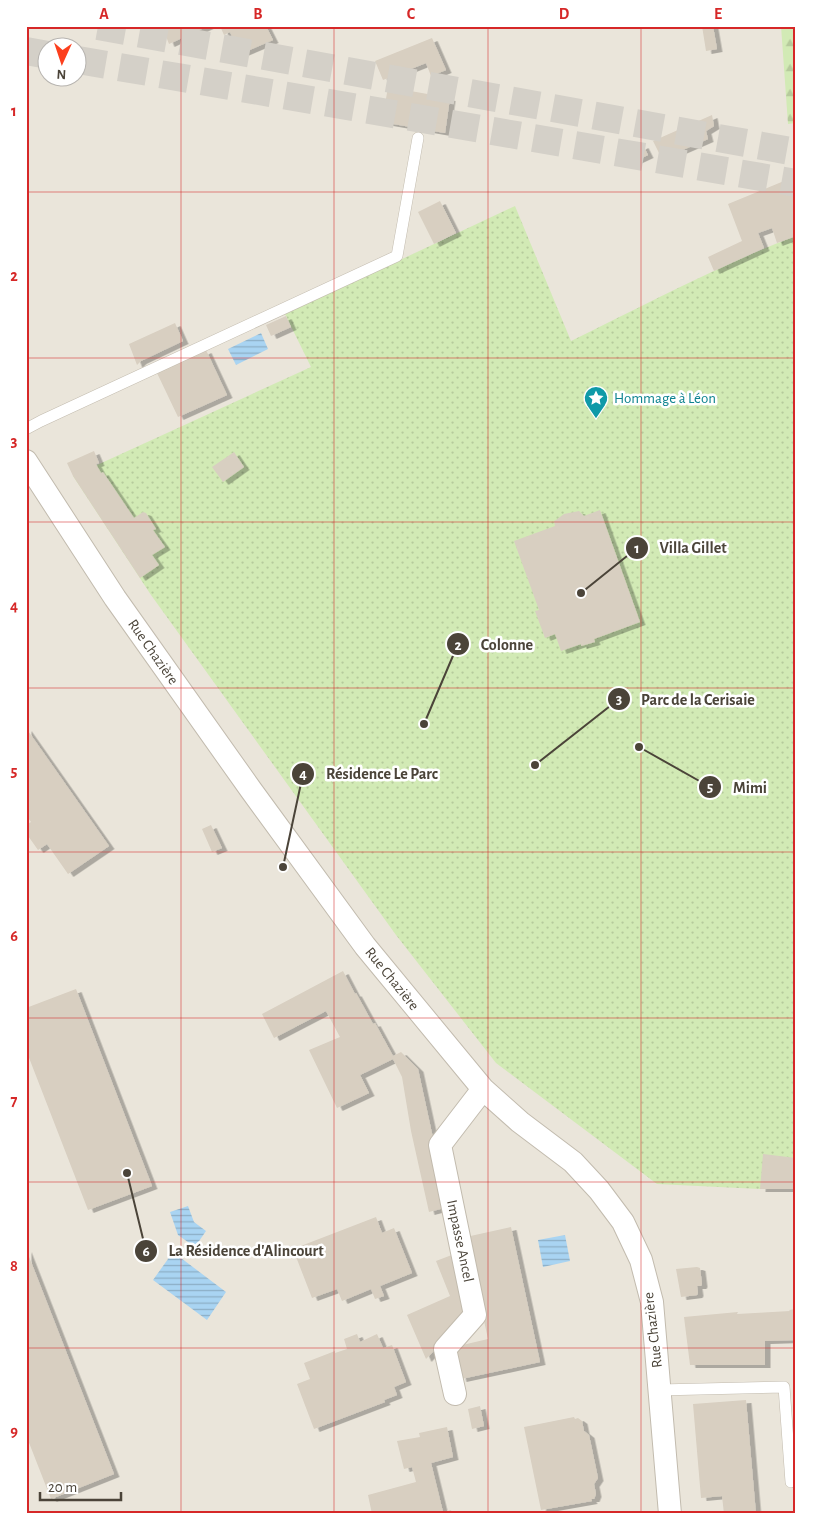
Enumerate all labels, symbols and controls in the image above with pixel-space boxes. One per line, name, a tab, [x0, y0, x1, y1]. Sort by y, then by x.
text: A	[99, 6, 109, 22]
text: B	[253, 6, 263, 22]
text: C	[407, 6, 416, 22]
text: D	[559, 6, 570, 22]
text: E	[714, 6, 722, 22]
north arrow	[38, 38, 88, 88]
text: N	[56, 67, 67, 81]
text: 1	[11, 103, 17, 119]
text: 2	[10, 268, 18, 284]
place icon: Hommage à Léon	[583, 385, 609, 419]
place label: Hommage à Léon	[614, 391, 716, 406]
text: 3	[11, 433, 18, 449]
callout: Villa Gillet	[624, 532, 736, 563]
text: Villa Gillet	[659, 540, 727, 556]
text: 1	[634, 541, 640, 556]
text: 4	[10, 598, 18, 614]
street label: Rue Chazière	[125, 617, 181, 688]
callout: Colonne	[446, 629, 543, 660]
text: Colonne	[481, 637, 534, 653]
text: 2	[454, 638, 462, 653]
callout: Parc de la Cerisaie	[606, 684, 765, 715]
text: 3	[616, 692, 622, 707]
text: Parc de la Cerisaie	[641, 692, 755, 708]
callout: Résidence Le Parc	[291, 758, 448, 789]
text: 5	[11, 763, 18, 779]
text: Résidence Le Parc	[326, 766, 438, 782]
text: 4	[299, 767, 307, 782]
callout: Mimi	[698, 772, 777, 803]
text: 5	[707, 780, 713, 795]
text: Mimi	[733, 780, 767, 796]
text: 6	[10, 928, 18, 944]
street label: Rue Chazière	[362, 945, 422, 1013]
text: 7	[11, 1093, 18, 1109]
street label: Impasse Ancel	[444, 1199, 476, 1283]
callout: La Résidence d'Alincourt	[134, 1235, 334, 1266]
text: La Résidence d'Alincourt	[168, 1243, 324, 1259]
text: 6	[142, 1244, 150, 1259]
text: 8	[10, 1258, 18, 1274]
street label: Rue Chazière	[641, 1291, 665, 1369]
text: 9	[10, 1423, 18, 1439]
scale bar	[40, 1470, 121, 1502]
text: 20 m	[48, 1480, 77, 1495]

